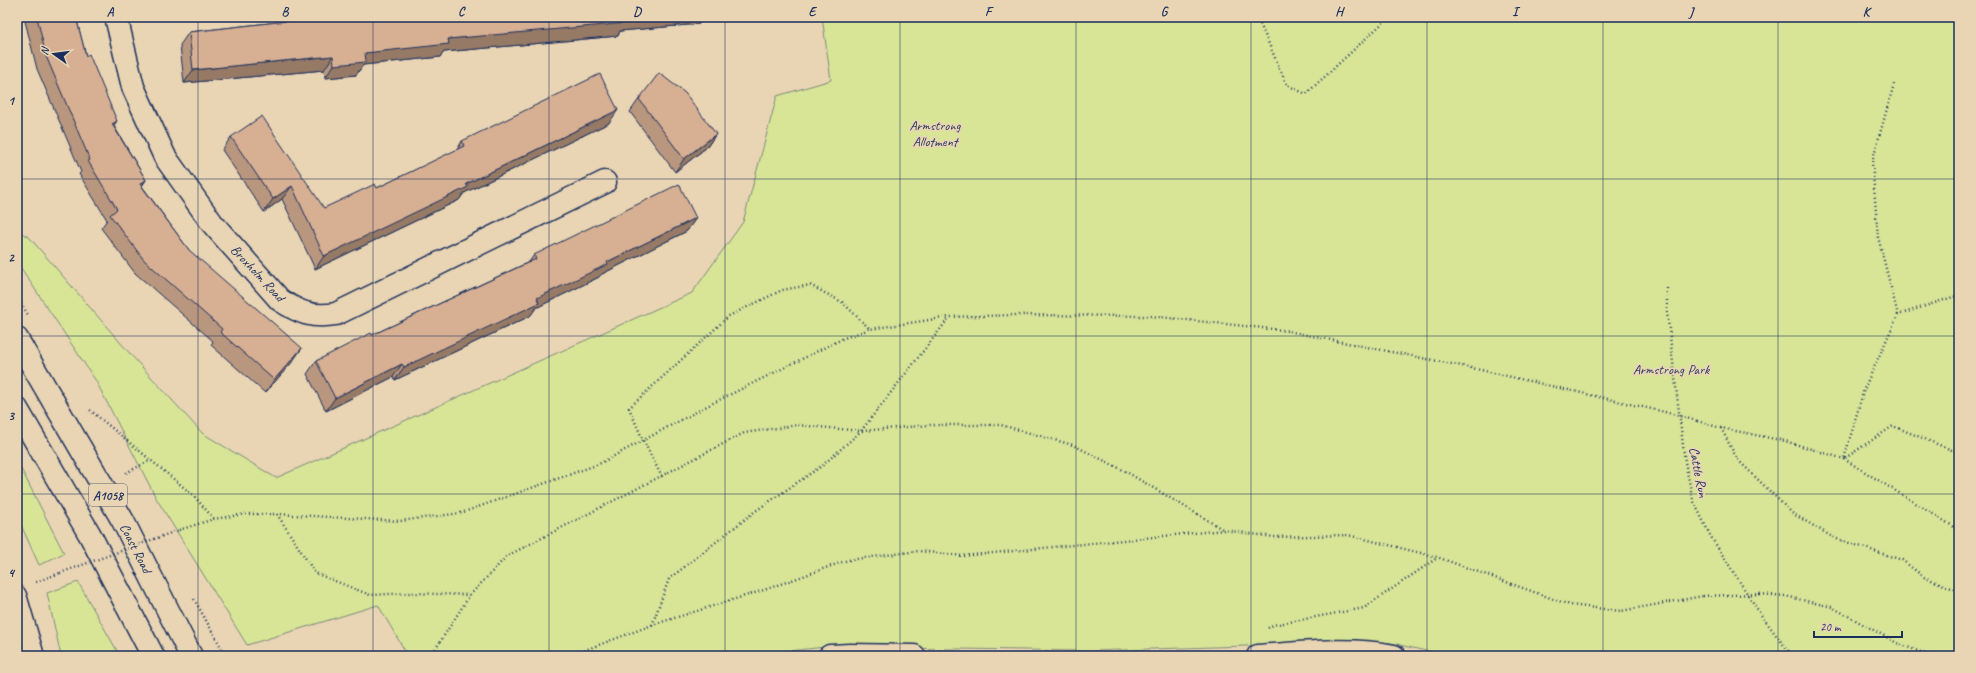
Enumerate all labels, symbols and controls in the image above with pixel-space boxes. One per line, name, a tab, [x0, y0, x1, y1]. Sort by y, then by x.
text: A	[107, 4, 115, 20]
text: B	[282, 4, 290, 20]
text: C	[458, 4, 466, 20]
text: D	[633, 4, 642, 20]
text: E	[809, 4, 818, 20]
text: F	[985, 4, 994, 20]
text: G	[1161, 4, 1169, 20]
text: H	[1335, 4, 1345, 20]
text: I	[1512, 4, 1521, 20]
text: J	[1688, 4, 1695, 20]
text: K	[1863, 4, 1873, 20]
north arrow	[34, 34, 74, 74]
text: N	[37, 44, 52, 57]
text: 1	[8, 93, 16, 109]
park label: Armstrong Allotment	[909, 117, 962, 150]
street label: Broxholm Road	[227, 241, 290, 307]
text: 2	[8, 250, 15, 266]
park label: Armstrong Park	[1633, 361, 1710, 378]
text: 3	[8, 408, 15, 424]
street label: Cattle Run	[1685, 445, 1712, 499]
road number: A1058	[89, 484, 127, 506]
street label: Coast Road	[116, 521, 156, 578]
text: 4	[8, 565, 16, 581]
scale bar	[1814, 613, 1902, 639]
text: 20 m	[1820, 619, 1842, 635]

